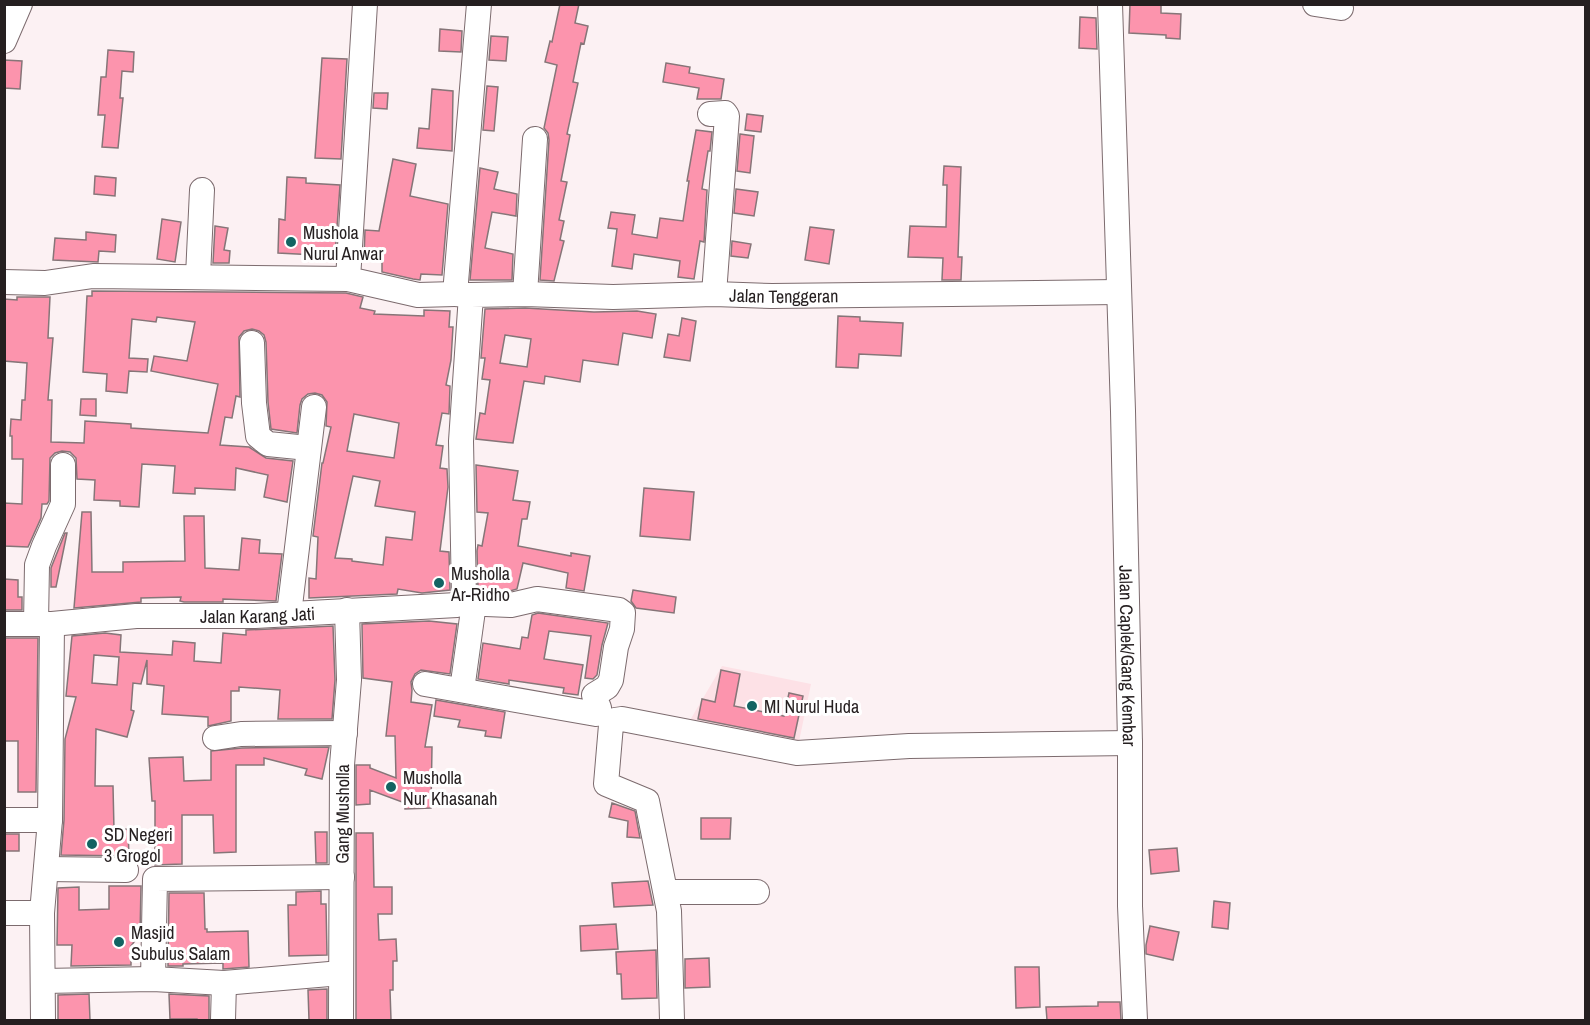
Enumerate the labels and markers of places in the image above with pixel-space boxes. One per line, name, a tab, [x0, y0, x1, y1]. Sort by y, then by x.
place label: Mushola Nurul Anwar	[303, 220, 383, 266]
marker: Mushola Nurul Anwar	[284, 235, 298, 249]
place label: Musholla Ar-Ridho	[450, 561, 510, 607]
marker: Musholla Ar-Ridho	[432, 576, 446, 590]
place label: MI Nurul Huda	[764, 694, 859, 719]
marker: MI Nurul Huda	[745, 699, 759, 713]
place label: Musholla Nur Khasanah	[403, 765, 497, 811]
marker: Musholla Nur Khasanah	[384, 780, 398, 794]
place label: SD Negeri 3 Grogol	[104, 822, 173, 868]
marker: SD Negeri 3 Grogol	[85, 837, 99, 851]
place label: Masjid Subulus Salam	[131, 920, 230, 966]
marker: Masjid Subulus Salam	[112, 935, 126, 949]

